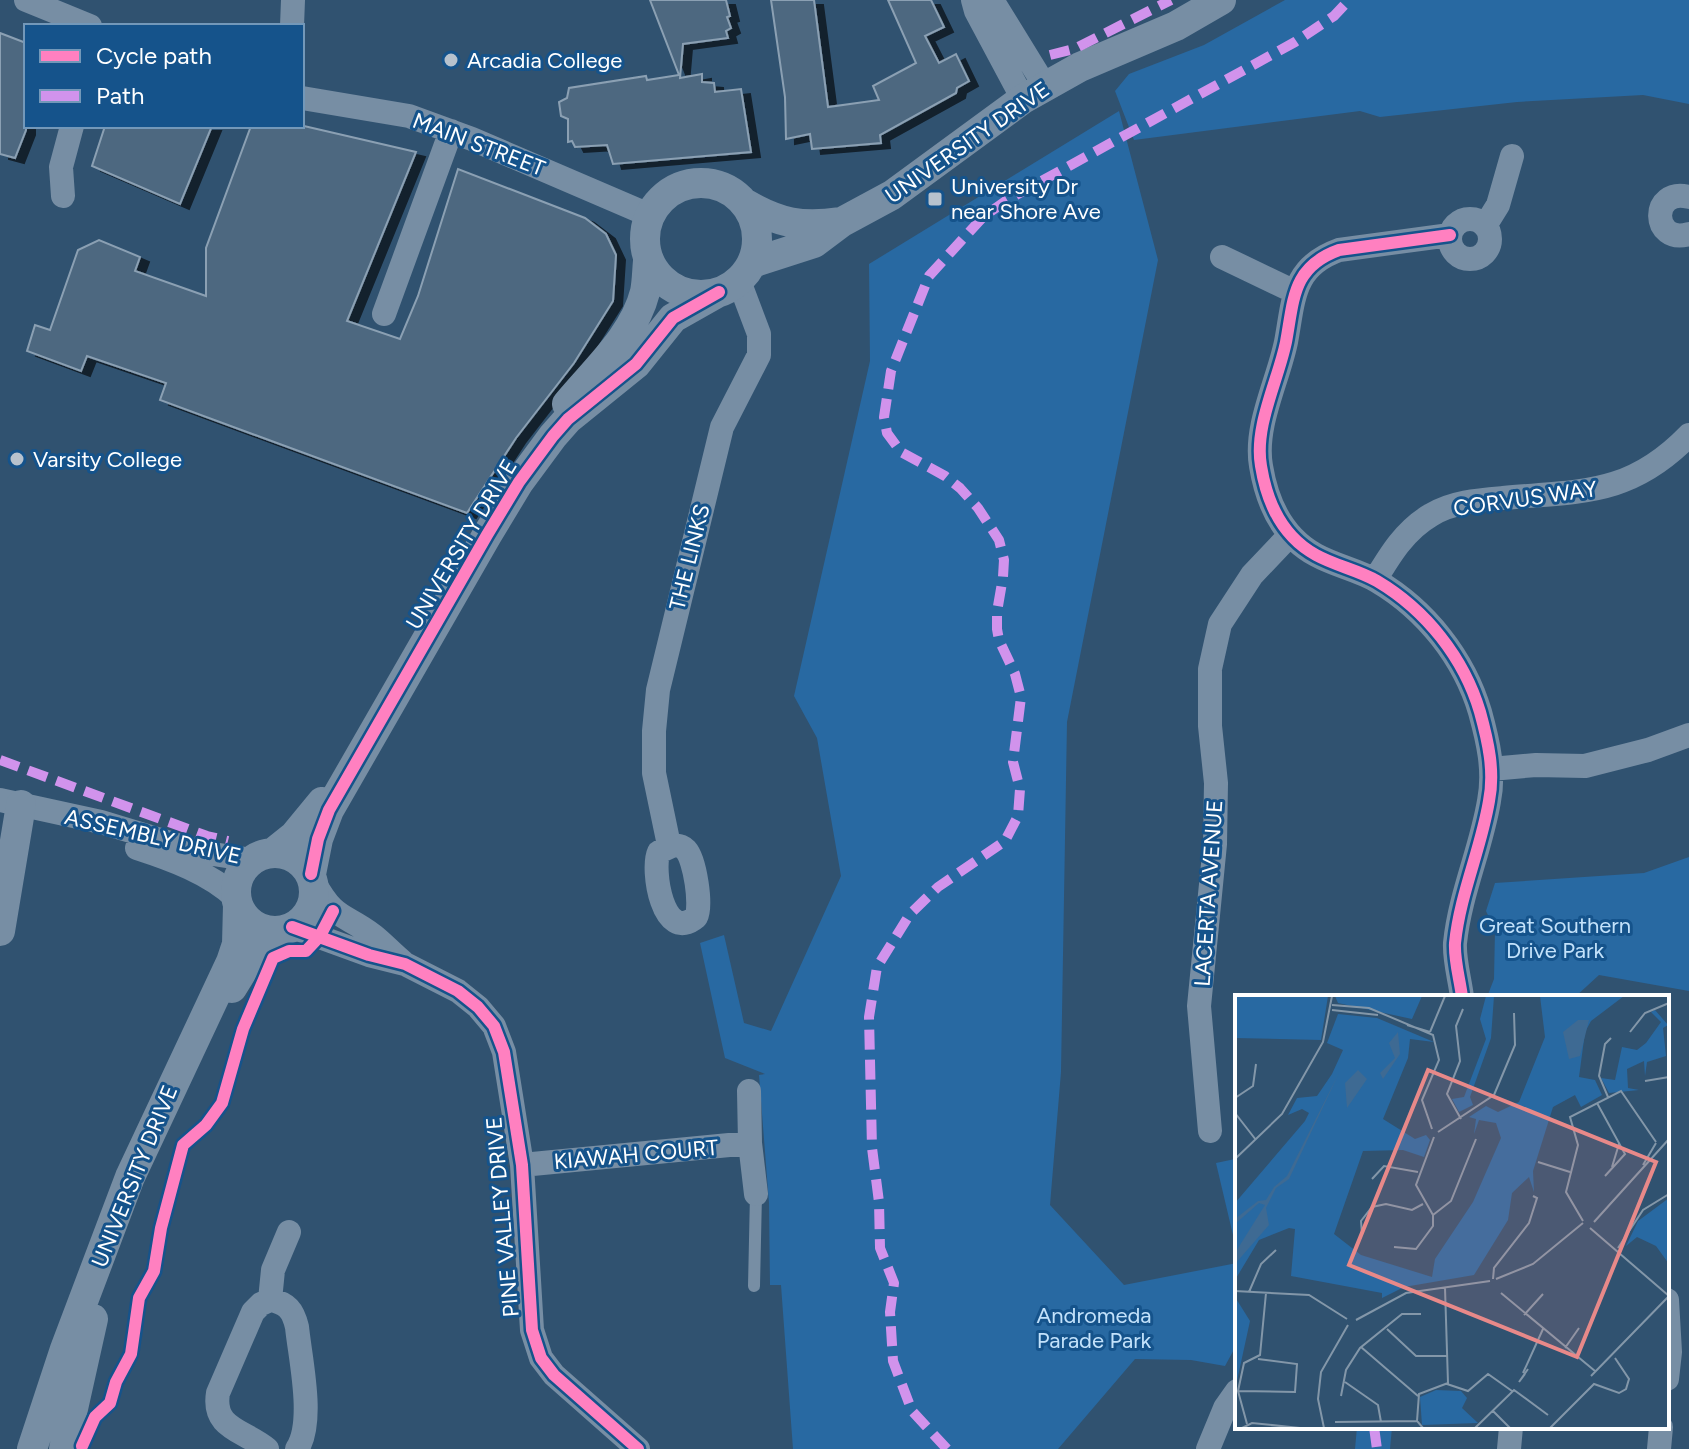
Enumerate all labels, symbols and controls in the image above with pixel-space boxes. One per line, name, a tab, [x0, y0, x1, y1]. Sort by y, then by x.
legend	[24, 24, 304, 128]
text: Cycle path	[96, 41, 212, 70]
place label: Arcadia College	[467, 47, 622, 74]
marker: Arcadia College	[442, 51, 460, 69]
street label: UNIVERSITY DRIVE	[880, 76, 1055, 209]
text: Path	[96, 81, 144, 110]
street label: MAIN STREET	[409, 107, 549, 182]
place label: University Dr near Shore Ave	[951, 173, 1101, 225]
marker: University Dr near Shore Ave	[926, 190, 944, 208]
place label: Varsity College	[33, 446, 182, 473]
marker: Varsity College	[8, 450, 26, 468]
street label: UNIVERSITY DRIVE	[400, 454, 523, 634]
street label: CORVUS WAY	[1451, 475, 1599, 522]
street label: THE LINKS	[663, 501, 716, 613]
street label: LACERTA AVENUE	[1189, 799, 1228, 987]
street label: ASSEMBLY DRIVE	[62, 803, 244, 870]
park label: Great Southern Drive Park	[1479, 912, 1631, 964]
inset map	[1235, 995, 1669, 1429]
street label: UNIVERSITY DRIVE	[86, 1081, 183, 1271]
street label: PINE VALLEY DRIVE	[480, 1116, 525, 1318]
street label: KIAWAH COURT	[553, 1134, 719, 1175]
park label: Andromeda Parade Park	[1036, 1302, 1152, 1354]

